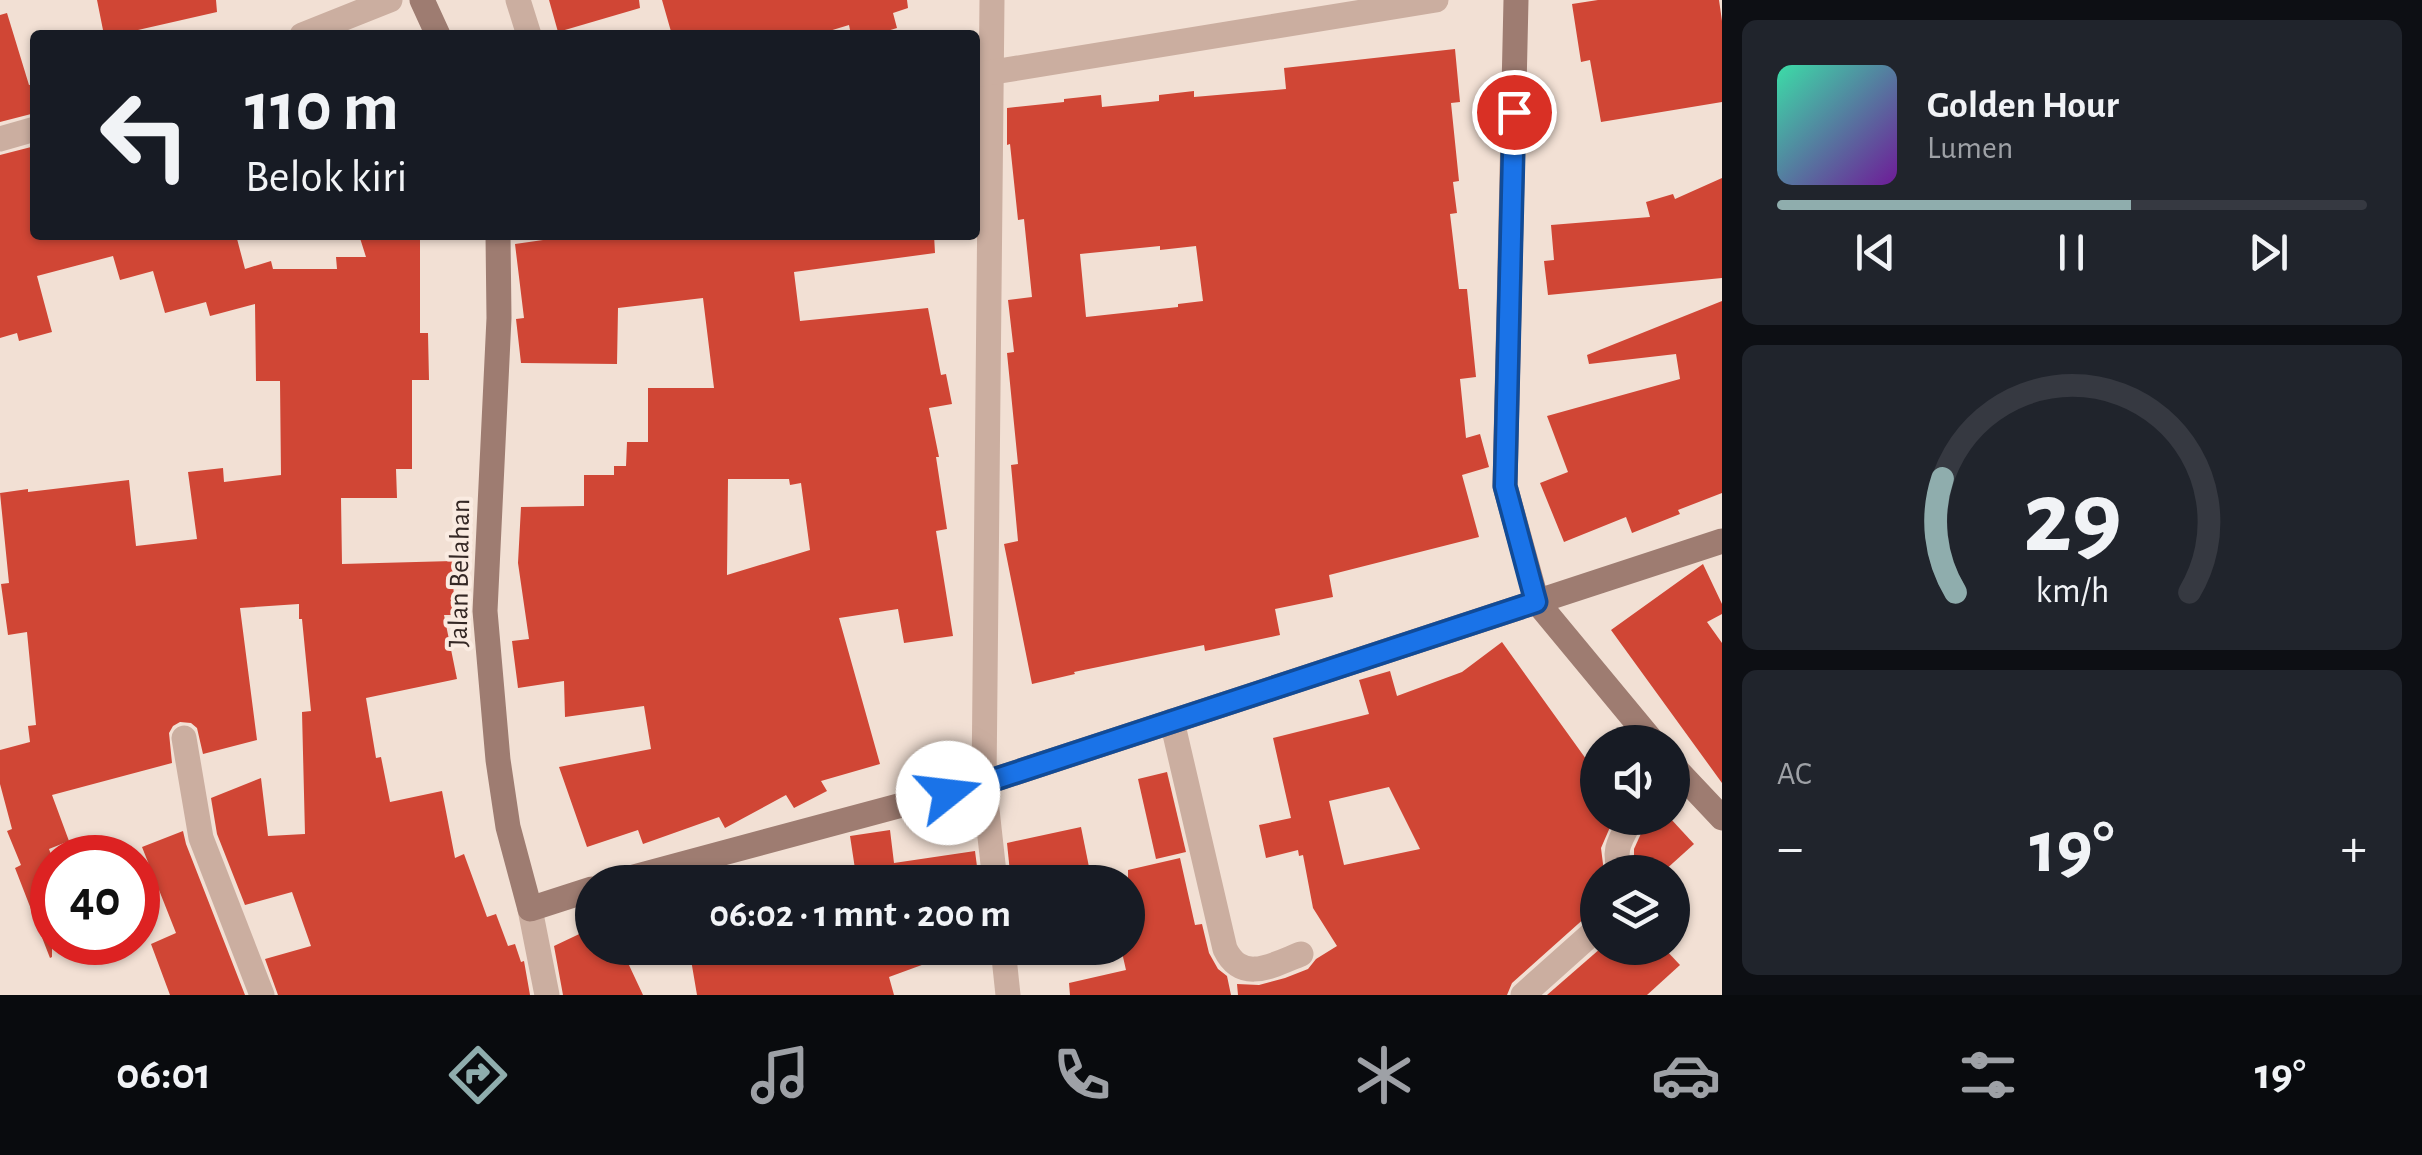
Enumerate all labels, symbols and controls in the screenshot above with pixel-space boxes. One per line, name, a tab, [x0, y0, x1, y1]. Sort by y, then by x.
icon: left	[80, 70, 210, 200]
pin	[1472, 70, 1557, 155]
text: 110 m	[245, 73, 399, 143]
icon: arrive	[1487, 85, 1542, 140]
text: Golden Hour	[1927, 87, 2119, 125]
text: Lumen	[1927, 132, 2013, 164]
text: Belok kiri	[245, 155, 407, 200]
icon: previous	[1848, 225, 1903, 280]
icon: pause	[2044, 225, 2099, 280]
icon: next	[2241, 225, 2296, 280]
text: 29	[2022, 467, 2122, 571]
street label: Jalan Belahan	[445, 498, 475, 648]
text: km/h	[2035, 573, 2109, 609]
map controls	[1580, 725, 1690, 965]
button: sound	[1580, 725, 1690, 835]
position arrow	[896, 741, 1000, 845]
text: AC	[1777, 758, 1812, 790]
text: 19°	[2029, 811, 2115, 886]
text: −	[1777, 821, 1803, 876]
text: +	[2341, 821, 2367, 876]
speed limit sign: 40	[30, 835, 160, 965]
button: layers	[1580, 855, 1690, 965]
text: 06:02 · 1 mnt · 200 m	[709, 896, 1011, 934]
icon: directions	[443, 1040, 513, 1110]
icon: music	[745, 1040, 815, 1110]
icon: phone	[1047, 1040, 1117, 1110]
icon: climate	[1349, 1040, 1419, 1110]
icon: car	[1651, 1040, 1721, 1110]
icon: filters	[1953, 1040, 2023, 1110]
text: 06:01	[116, 1052, 211, 1097]
text: 19°	[2255, 1052, 2306, 1097]

